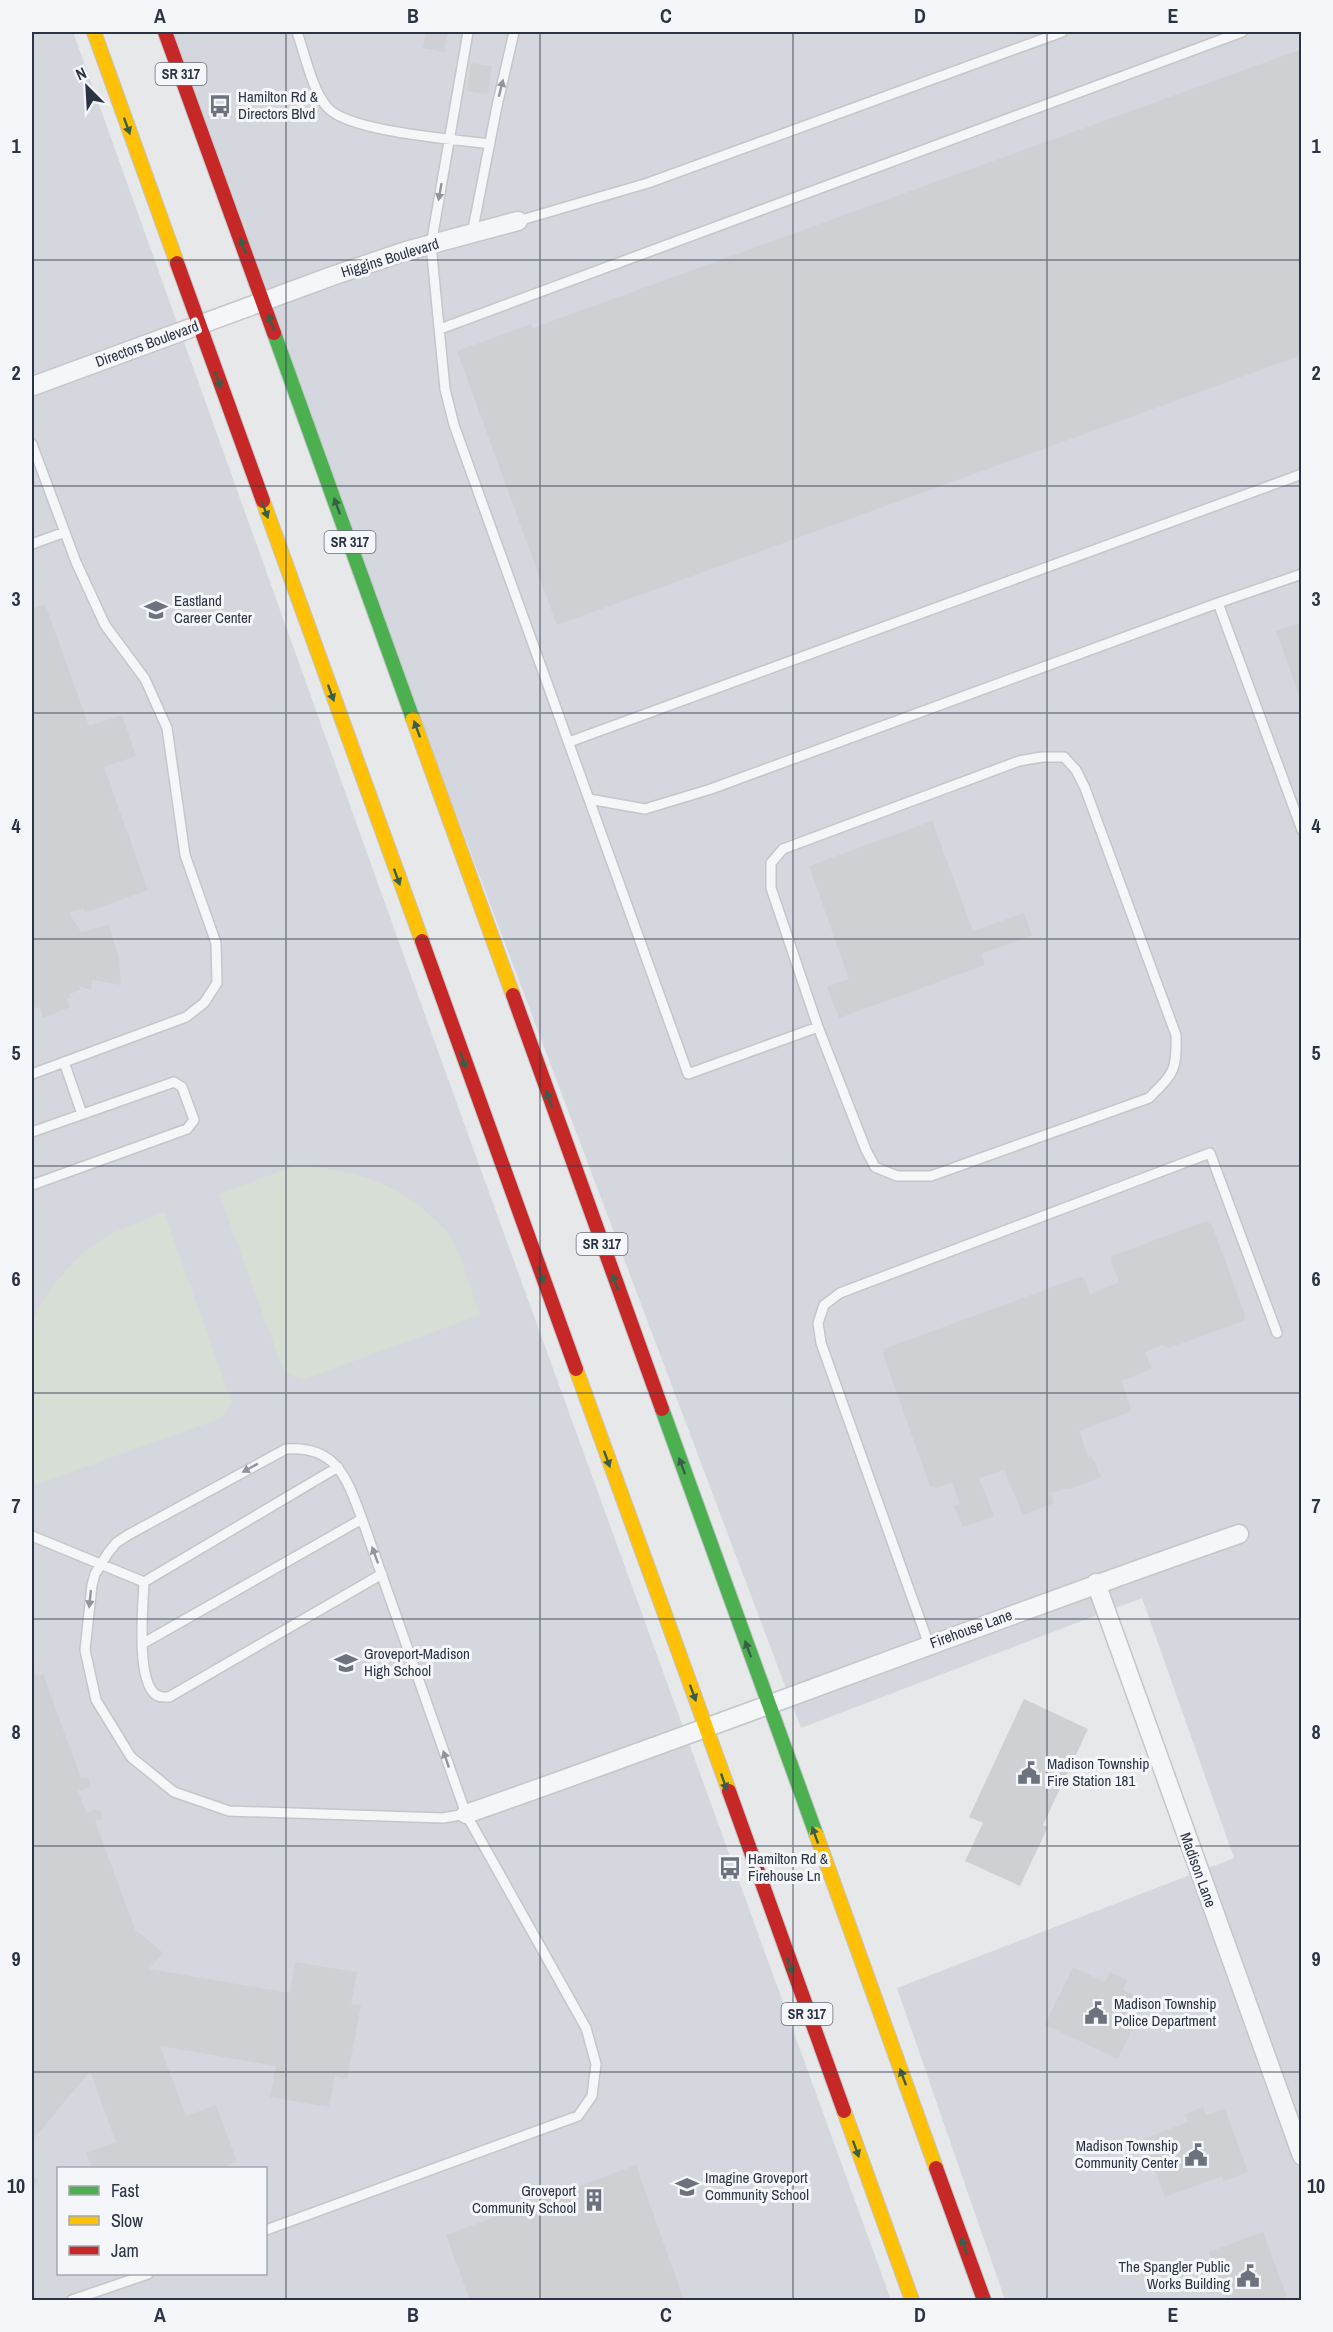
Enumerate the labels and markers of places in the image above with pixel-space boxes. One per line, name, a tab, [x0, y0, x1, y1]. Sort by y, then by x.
place label: Hamilton Rd & Directors Blvd	[238, 86, 319, 124]
bus stop icon: Hamilton Rd & Directors Blvd	[207, 93, 233, 119]
place label: Eastland Career Center	[174, 590, 252, 628]
school or university icon: Eastland Career Center	[143, 597, 169, 623]
place label: Groveport-Madison High School	[364, 1643, 470, 1681]
school or university icon: Groveport-Madison High School	[333, 1650, 359, 1676]
place label: Madison Township Fire Station 181	[1047, 1753, 1150, 1791]
public building icon: Madison Township Fire Station 181	[1016, 1760, 1042, 1786]
place label: Hamilton Rd & Firehouse Ln	[748, 1848, 829, 1886]
bus stop icon: Hamilton Rd & Firehouse Ln	[717, 1855, 743, 1881]
place label: Madison Township Police Department	[1114, 1993, 1217, 2031]
public building icon: Madison Township Police Department	[1083, 2000, 1109, 2026]
place label: Madison Township Community Center	[1075, 2135, 1178, 2173]
public building icon: Madison Township Community Center	[1183, 2142, 1209, 2168]
place label: Imagine Groveport Community School	[705, 2167, 809, 2205]
school or university icon: Imagine Groveport Community School	[674, 2174, 700, 2200]
place label: Groveport Community School	[472, 2180, 577, 2218]
building icon: Groveport Community School	[581, 2187, 607, 2213]
place label: The Spangler Public Works Building	[1119, 2256, 1230, 2294]
public building icon: The Spangler Public Works Building	[1235, 2263, 1261, 2289]

